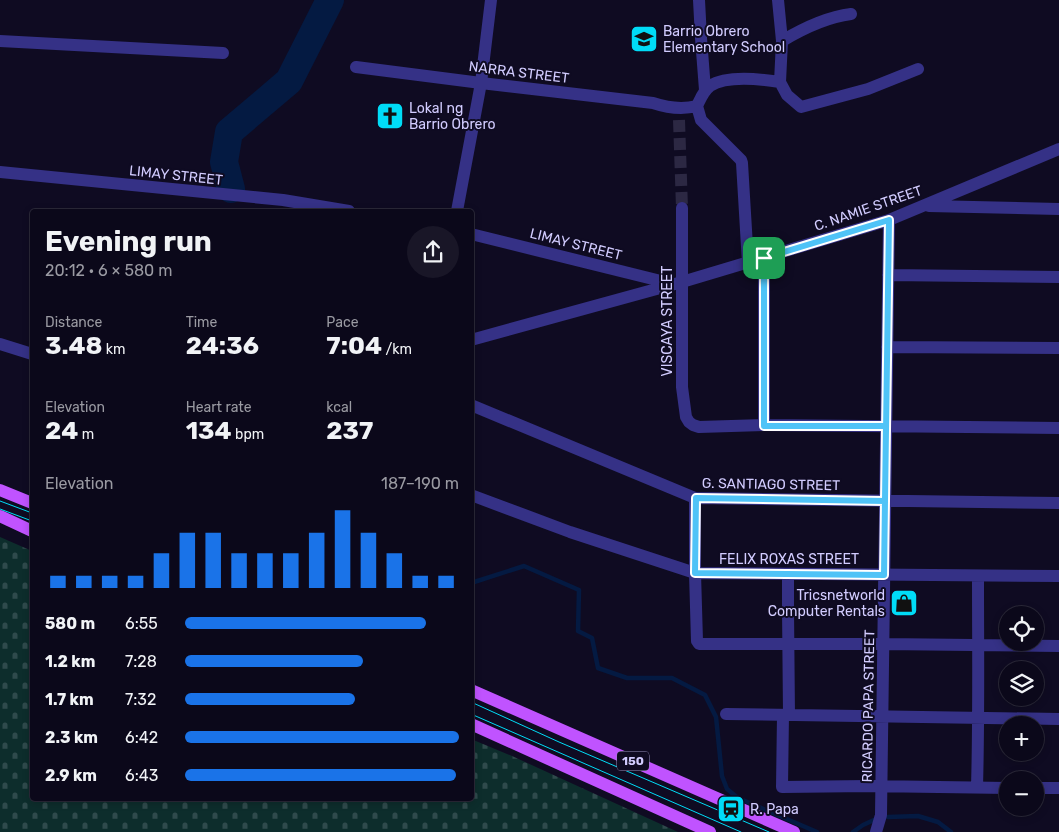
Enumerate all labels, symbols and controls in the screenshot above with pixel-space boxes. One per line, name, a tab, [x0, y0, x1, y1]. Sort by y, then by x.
place label: Barrio Obrero Elementary School	[663, 23, 785, 56]
school or university icon: Barrio Obrero Elementary School	[629, 24, 659, 54]
street label: NARRA STREET	[468, 58, 570, 87]
place label: Lokal ng Barrio Obrero	[409, 100, 496, 133]
church icon: Lokal ng Barrio Obrero	[375, 101, 405, 131]
street label: LIMAY STREET	[128, 162, 224, 189]
street label: C. NAMIE STREET	[812, 182, 924, 235]
text: Evening run	[45, 225, 212, 258]
street label: LIMAY STREET	[528, 225, 624, 264]
button: share	[407, 226, 459, 278]
pin	[743, 237, 785, 279]
icon: arrive	[750, 244, 778, 272]
text: 20:12 · 6 × 580 m	[45, 261, 172, 280]
street label: VISCAYA STREET	[659, 266, 676, 376]
text: Distance	[45, 314, 102, 331]
text: Time	[186, 314, 217, 331]
text: Pace	[326, 314, 358, 331]
text: 3.48	[45, 331, 102, 360]
text: 24:36	[186, 331, 259, 360]
text: 7:04	[326, 331, 382, 360]
text: km	[102, 341, 126, 358]
text: /km	[382, 341, 412, 358]
text: Elevation	[45, 399, 105, 416]
text: Heart rate	[186, 399, 252, 416]
text: kcal	[326, 399, 352, 416]
text: 24	[45, 416, 78, 445]
text: 134	[186, 416, 232, 445]
text: 237	[326, 416, 373, 445]
text: m	[78, 426, 94, 443]
text: bpm	[232, 426, 264, 443]
text: Elevation	[45, 474, 114, 493]
text: 187–190 m	[381, 474, 459, 493]
street label: G. SANTIAGO STREET	[702, 475, 840, 494]
street label: FELIX ROXAS STREET	[719, 551, 859, 568]
place label: Tricsnetworld Computer Rentals	[768, 587, 885, 620]
shop icon: Tricsnetworld Computer Rentals	[889, 588, 919, 618]
map controls	[999, 606, 1044, 816]
button: locate	[999, 606, 1044, 651]
text: 580 m	[45, 614, 95, 633]
text: 6:55	[125, 614, 158, 633]
street label: RICARDO PAPA STREET	[859, 629, 878, 783]
text: 1.2 km	[45, 652, 95, 671]
text: 7:28	[125, 652, 157, 671]
button: layers	[999, 661, 1044, 706]
text: 1.7 km	[45, 690, 94, 709]
text: 7:32	[125, 690, 156, 709]
button: +	[999, 716, 1044, 761]
text: 2.3 km	[45, 728, 98, 747]
text: 6:42	[125, 728, 158, 747]
road number: 150	[617, 751, 649, 770]
text: 2.9 km	[45, 766, 97, 785]
text: 6:43	[125, 766, 158, 785]
button: −	[999, 771, 1044, 816]
station icon: R. Papa	[716, 794, 746, 824]
place label: R. Papa	[750, 801, 799, 818]

